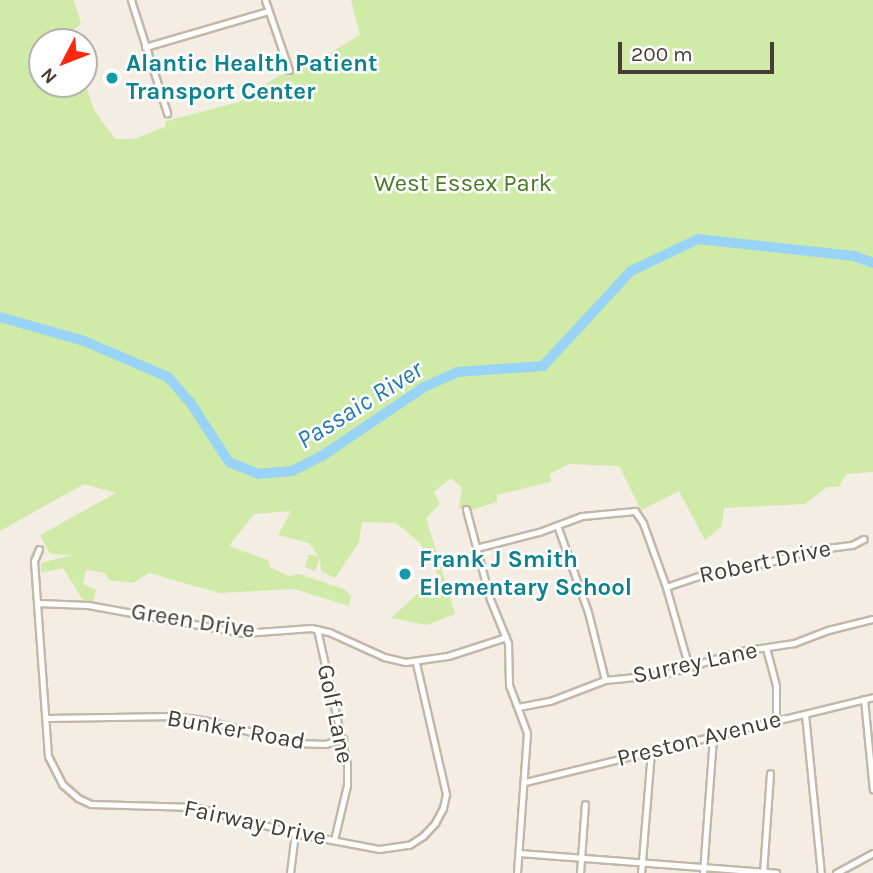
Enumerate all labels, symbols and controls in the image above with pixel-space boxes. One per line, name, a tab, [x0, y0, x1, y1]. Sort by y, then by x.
north arrow	[28, 28, 98, 98]
scale bar	[621, 28, 777, 72]
text: 200 m	[631, 42, 693, 66]
place label: Alantic Health Patient Transport Center	[126, 50, 377, 106]
text: N	[36, 63, 62, 88]
marker: Alantic Health Patient Transport Center	[104, 70, 120, 86]
park label: West Essex Park	[374, 170, 552, 198]
water label: Passaic River	[291, 354, 429, 456]
street label: Robert Drive	[697, 534, 833, 590]
place label: Frank J Smith Elementary School	[419, 546, 632, 602]
marker: Frank J Smith Elementary School	[397, 566, 413, 582]
street label: Green Drive	[129, 597, 257, 645]
street label: Surrey Lane	[630, 636, 760, 690]
street label: Golf Lane	[310, 662, 360, 766]
street label: Bunker Road	[165, 704, 307, 756]
street label: Preston Avenue	[614, 705, 784, 773]
street label: Fairway Drive	[181, 794, 329, 852]

